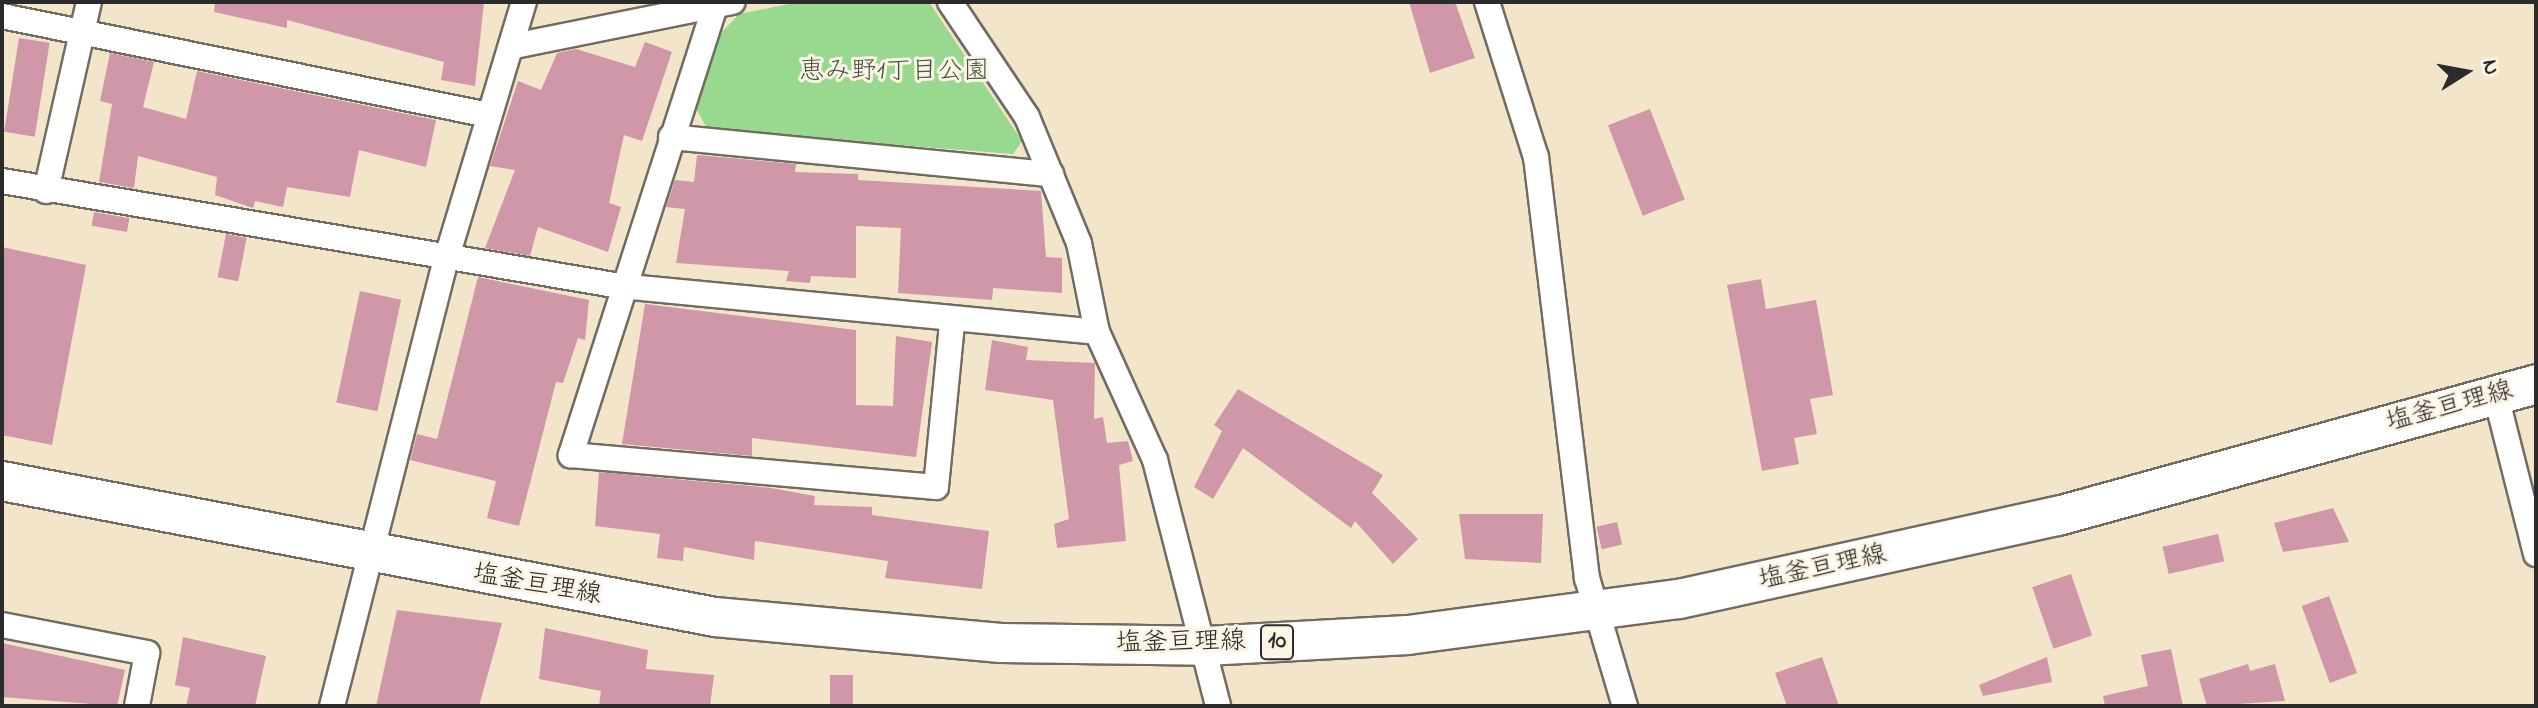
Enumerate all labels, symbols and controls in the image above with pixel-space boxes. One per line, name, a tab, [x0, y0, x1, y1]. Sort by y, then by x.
north arrow	[2426, 32, 2506, 112]
park label: 恵み野1丁目公園	[799, 57, 989, 89]
text: N	[2472, 57, 2507, 78]
street label: 塩釜亘理線	[2383, 376, 2517, 440]
street label: 塩釜亘理線	[1756, 540, 1890, 598]
street label: 塩釜亘理線	[470, 559, 604, 613]
road number: 10	[1259, 622, 1295, 662]
street label: 塩釜亘理線	[1116, 627, 1246, 661]

